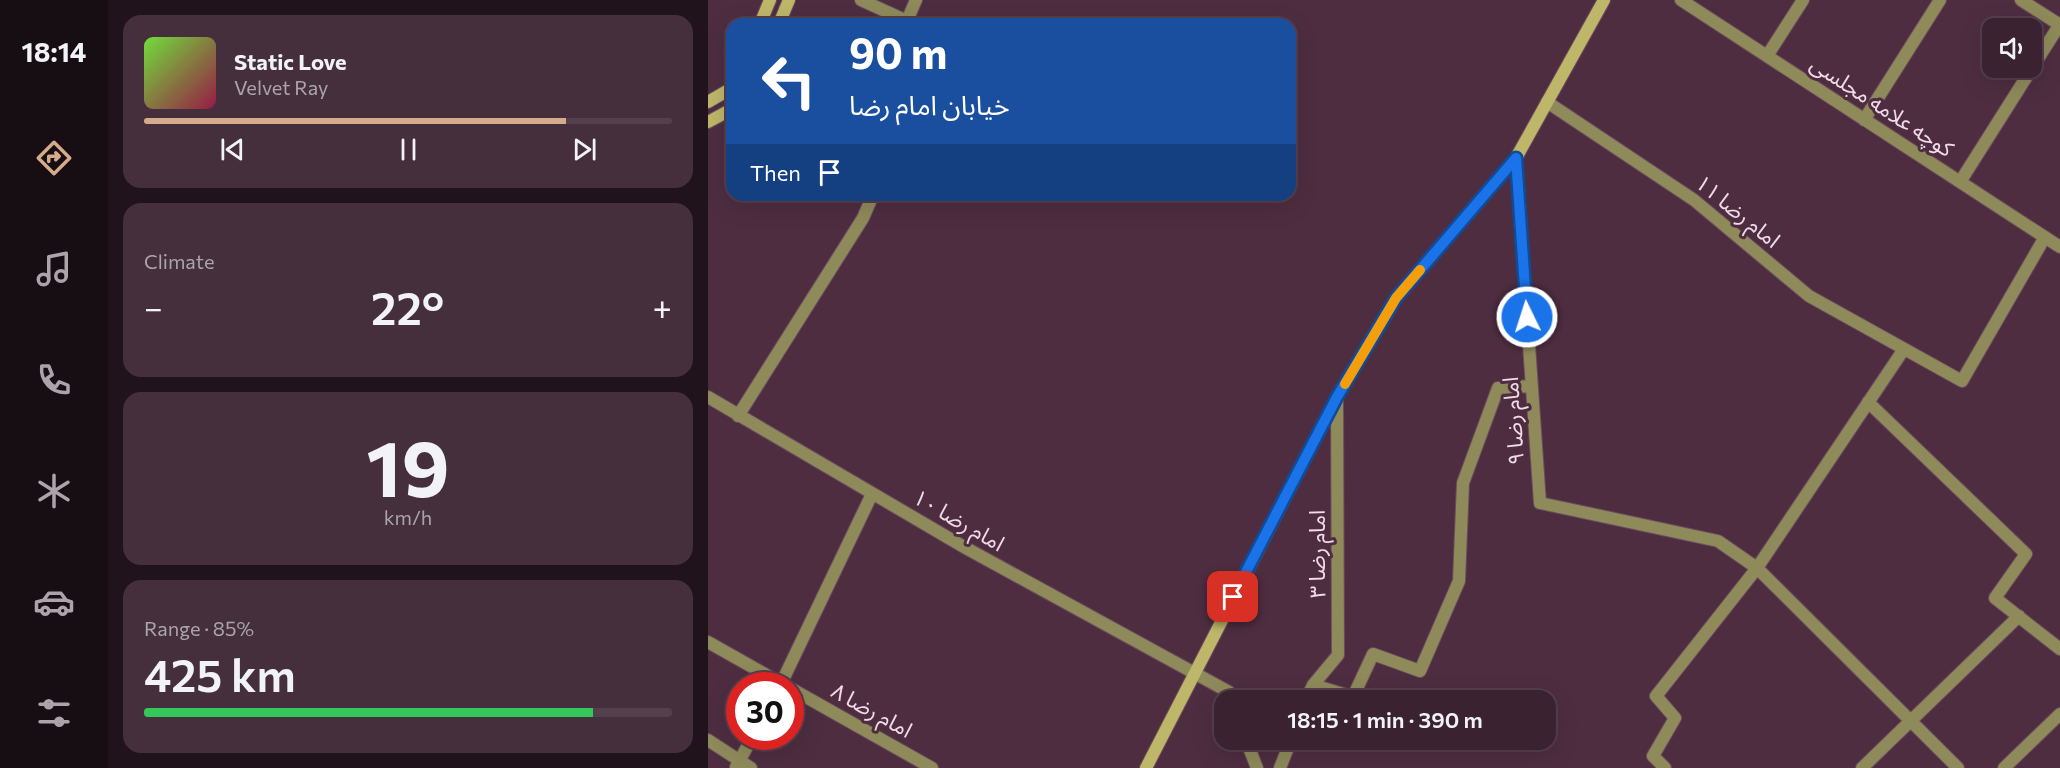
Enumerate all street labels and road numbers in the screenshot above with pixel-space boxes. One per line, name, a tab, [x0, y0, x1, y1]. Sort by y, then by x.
street label: کوچه علامه مجلسی	[1805, 49, 1960, 164]
street label: امام رضا ۱۱	[1688, 168, 1786, 256]
street label: امام رضا ۹	[1496, 376, 1533, 466]
street label: امام رضا ۱۰	[907, 483, 1010, 560]
street label: امام رضا ۳	[1303, 510, 1334, 598]
street label: امام رضا ۸	[825, 676, 918, 746]

